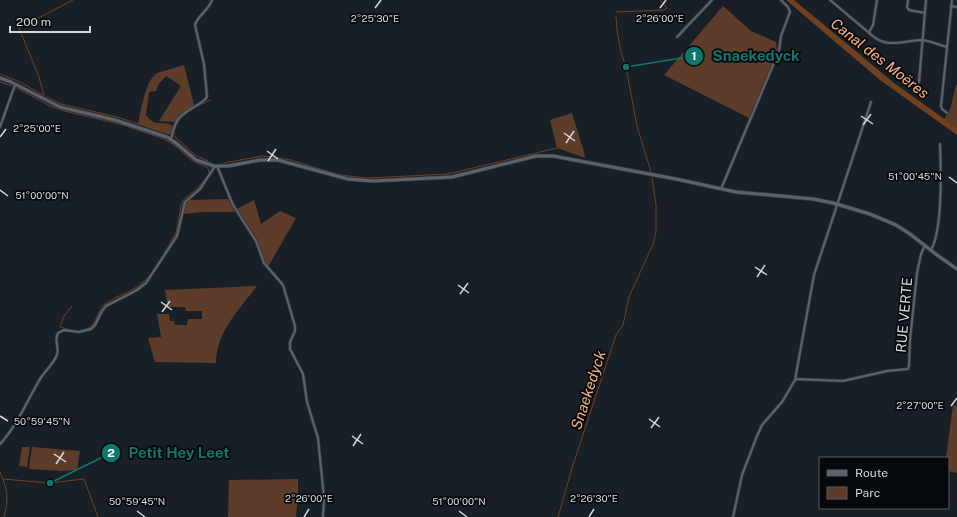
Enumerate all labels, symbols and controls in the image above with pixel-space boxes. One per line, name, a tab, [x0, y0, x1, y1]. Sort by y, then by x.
scale bar	[10, 8, 90, 34]
text: 2°25'30"E	[351, 12, 399, 24]
text: 2°26'00"E	[636, 12, 684, 24]
water label: Canal des Moëres	[828, 14, 932, 102]
text: 200 m	[16, 15, 51, 29]
callout: Snaekedyck	[684, 42, 807, 69]
text: Snaekedyck	[712, 47, 800, 64]
text: 1	[691, 49, 697, 63]
text: 2°25'00"E	[13, 122, 61, 134]
text: 51°00'45"N	[888, 170, 942, 182]
text: 51°00'00"N	[15, 189, 69, 201]
street label: RUE VERTE	[893, 277, 915, 353]
water label: Snaekedyck	[567, 347, 609, 432]
text: 2°27'00"E	[896, 399, 944, 411]
text: 50°59'45"N	[14, 415, 70, 427]
callout: Petit Hey Leet	[101, 439, 238, 466]
text: Petit Hey Leet	[128, 444, 230, 461]
text: 2	[107, 446, 115, 460]
legend	[819, 457, 949, 509]
text: Route	[855, 466, 888, 480]
text: Parc	[855, 486, 880, 500]
text: 2°26'00"E	[285, 492, 333, 504]
text: 2°26'30"E	[570, 492, 618, 504]
text: 50°59'45"N	[109, 495, 165, 507]
text: 51°00'00"N	[432, 495, 486, 507]

